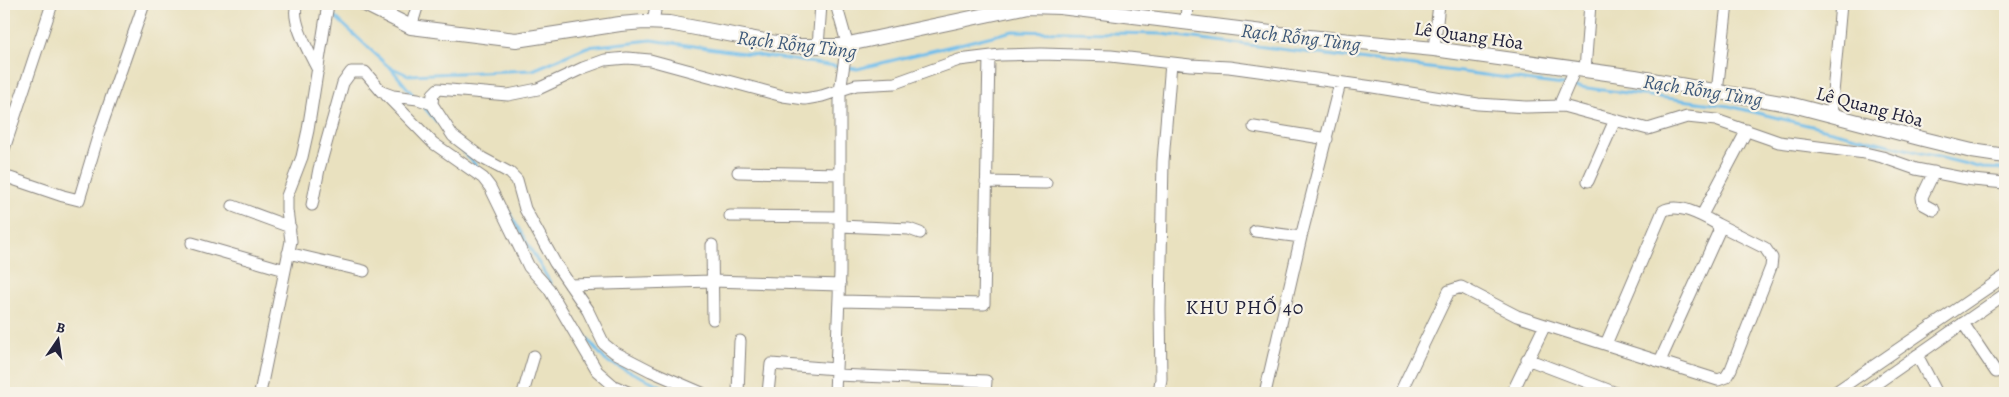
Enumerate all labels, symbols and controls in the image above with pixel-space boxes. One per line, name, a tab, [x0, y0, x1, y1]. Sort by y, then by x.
street label: Lê Quang Hòa	[1412, 15, 1525, 57]
water label: Rạch Rỗng Tùng	[1240, 17, 1362, 58]
water label: Rạch Rỗng Tùng	[736, 24, 858, 65]
water label: Rạch Rỗng Tùng	[1641, 68, 1764, 113]
street label: Lê Quang Hòa	[1813, 80, 1926, 134]
district label: KHU PHỐ 40	[1186, 294, 1304, 321]
north arrow	[32, 314, 82, 364]
text: B	[54, 318, 67, 338]

